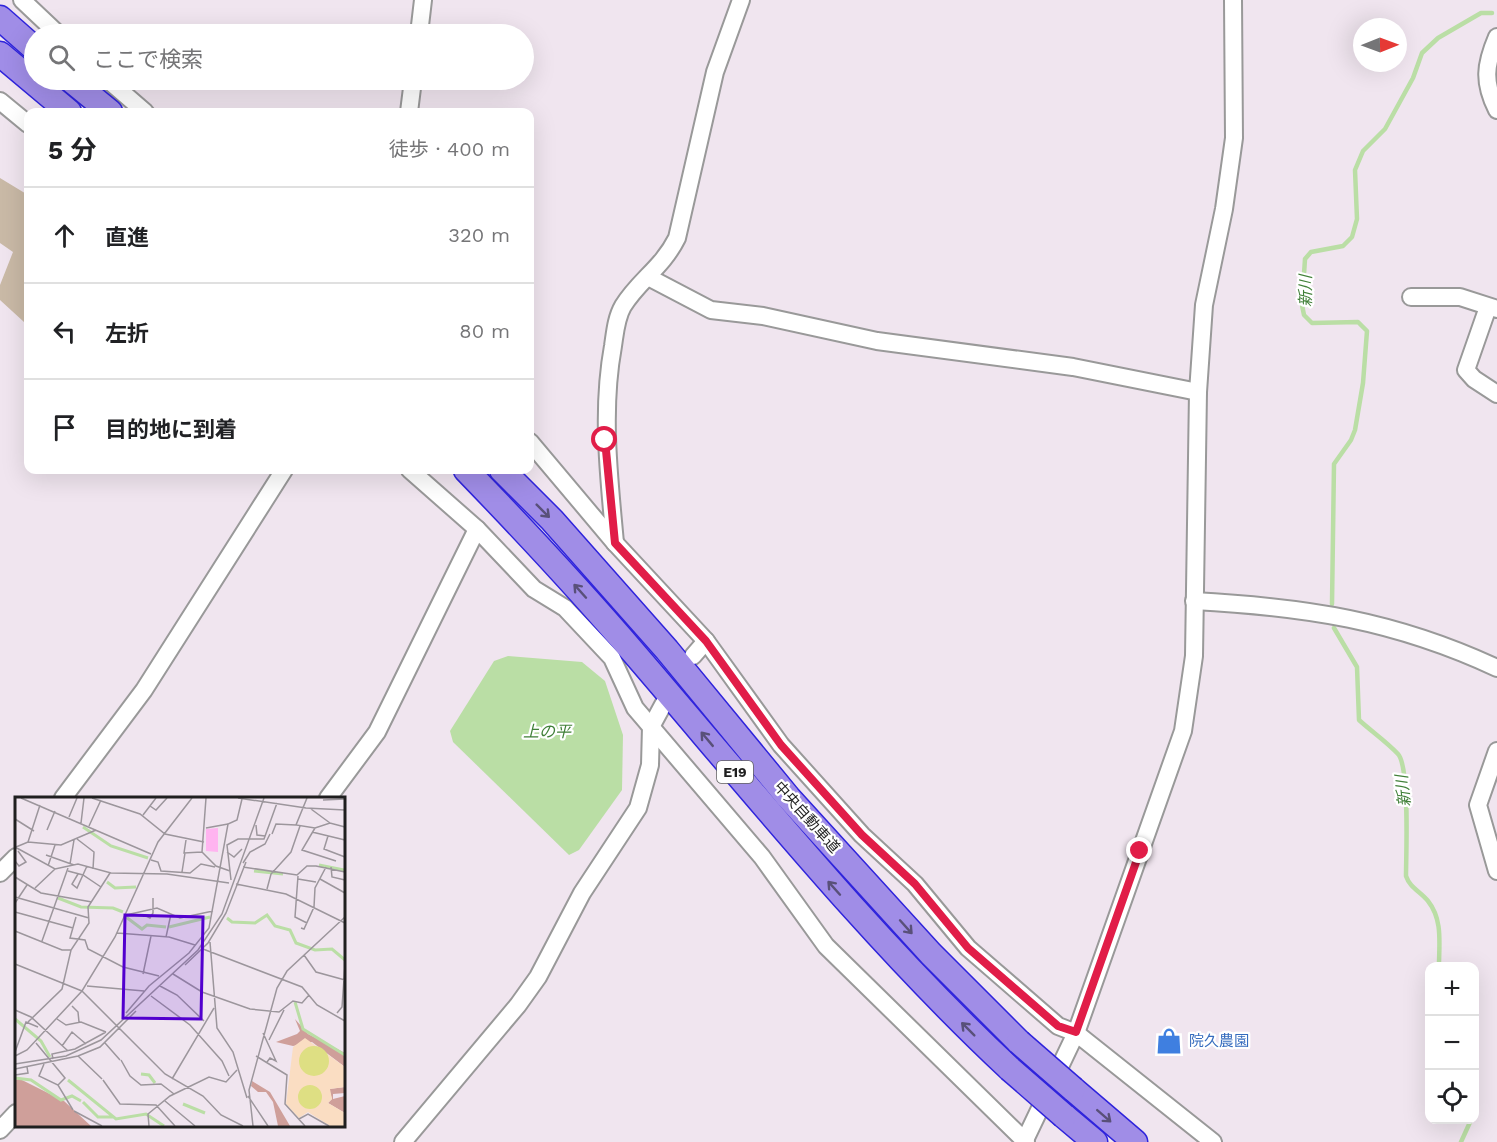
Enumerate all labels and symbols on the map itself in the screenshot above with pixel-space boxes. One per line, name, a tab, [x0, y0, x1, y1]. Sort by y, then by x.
north arrow	[1353, 18, 1407, 72]
water label: 新川	[1296, 273, 1315, 307]
route start	[591, 426, 617, 452]
one-way arrow	[535, 504, 550, 519]
one-way arrow	[573, 584, 587, 599]
water label: 上の平	[523, 722, 573, 741]
one-way arrow	[700, 732, 714, 747]
road number: E19	[717, 761, 753, 783]
water label: 新川	[1392, 772, 1414, 808]
street label: 中央自動車道	[770, 778, 844, 856]
inset map	[15, 797, 345, 1127]
route end	[1126, 837, 1152, 863]
one-way arrow	[827, 880, 841, 895]
one-way arrow	[899, 919, 913, 934]
one-way arrow	[960, 1022, 975, 1036]
shop icon: 院久農園	[1154, 1026, 1184, 1056]
place label: 院久農園	[1189, 1032, 1249, 1050]
one-way arrow	[1096, 1109, 1111, 1123]

